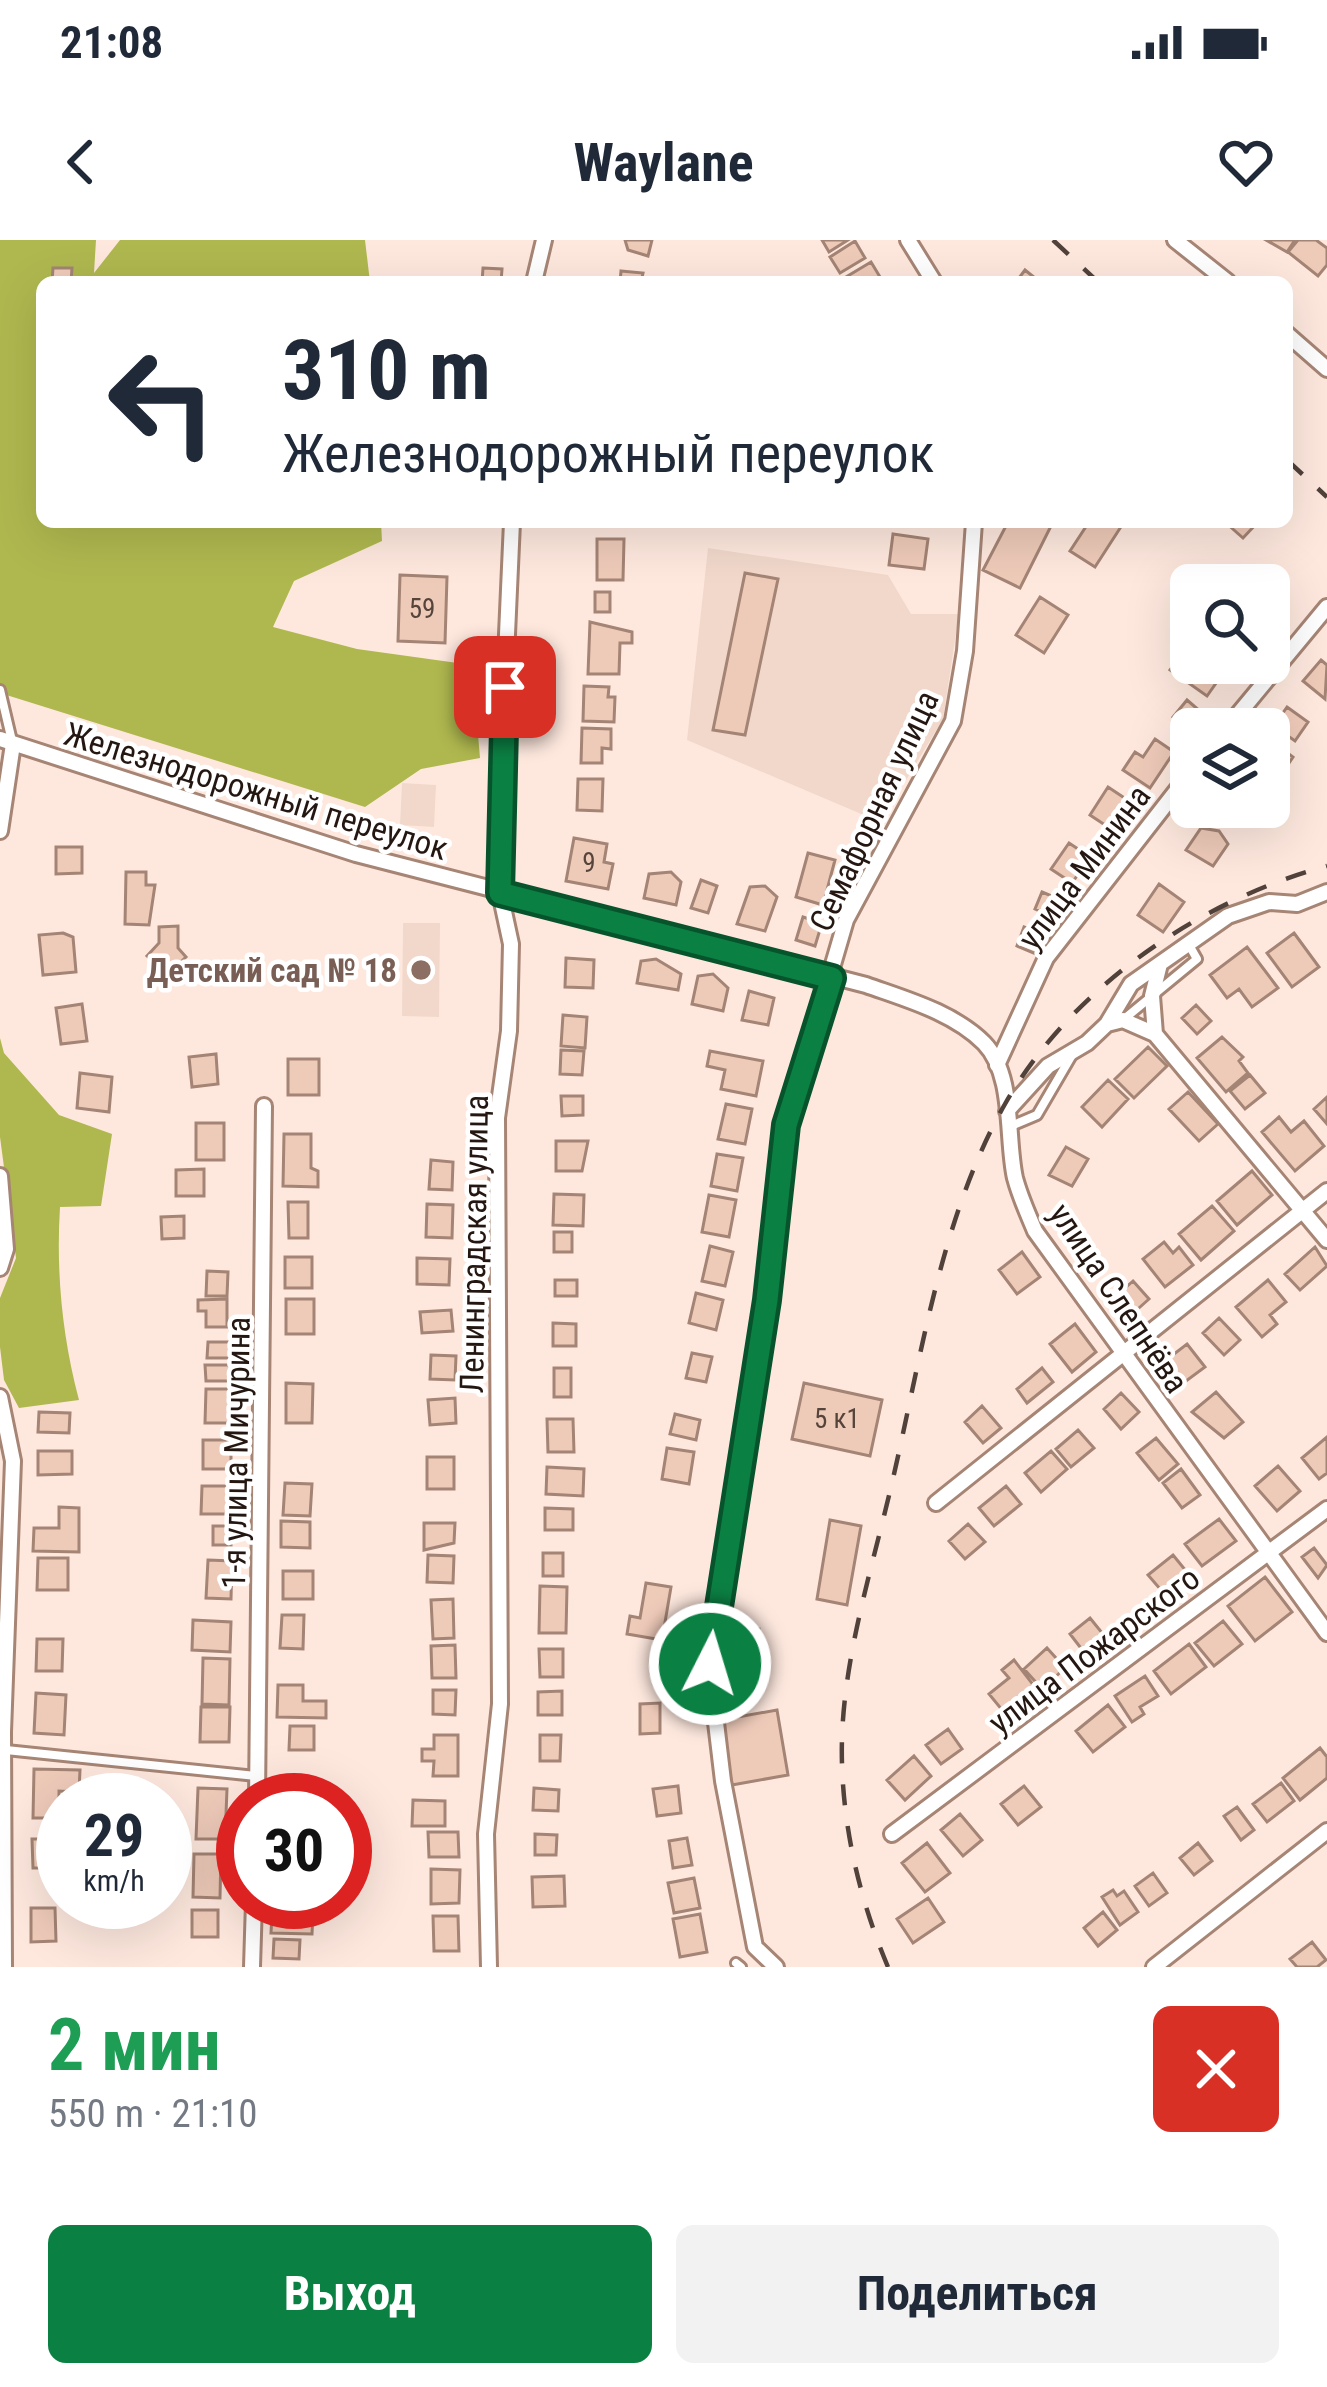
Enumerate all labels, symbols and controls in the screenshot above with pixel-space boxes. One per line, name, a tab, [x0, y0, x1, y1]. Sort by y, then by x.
text: 21:08	[60, 16, 163, 69]
icon: back	[48, 129, 114, 195]
icon: heart	[1213, 129, 1279, 195]
text: Waylane	[573, 131, 754, 194]
text: 310 m	[282, 321, 491, 420]
icon: left	[84, 324, 240, 480]
text: Железнодорожный переулок	[282, 422, 935, 485]
map controls	[1170, 564, 1290, 828]
button: search	[1170, 564, 1290, 684]
house number: 59	[409, 593, 435, 625]
pin	[454, 636, 556, 738]
icon: arrive	[472, 654, 538, 720]
street label: Семафорная улица	[801, 685, 947, 937]
button: layers	[1170, 708, 1290, 828]
street label: Железнодорожный переулок	[60, 714, 453, 868]
street label: улица Минина	[1010, 777, 1158, 957]
house number: 9	[582, 847, 596, 879]
place label: Детский сад № 18	[147, 951, 397, 990]
marker: Детский сад № 18	[408, 957, 434, 983]
street label: Ленинградская улица	[452, 1094, 496, 1394]
street label: улица Слепнёва	[1041, 1196, 1197, 1400]
street label: 1-я улица Мичурина	[214, 1316, 258, 1590]
house number: 5 к1	[814, 1403, 860, 1435]
street label: улица Пожарского	[981, 1558, 1207, 1742]
position arrow	[647, 1601, 773, 1727]
speed limit sign: 30	[216, 1773, 372, 1929]
text: 29	[84, 1800, 144, 1871]
text: km/h	[83, 1863, 145, 1898]
text: 2 мин	[48, 2003, 221, 2088]
button: close	[1153, 2006, 1279, 2132]
text: 550 m · 21:10	[48, 2091, 258, 2137]
button: Выход	[48, 2225, 652, 2363]
button: Поделиться	[676, 2225, 1279, 2363]

